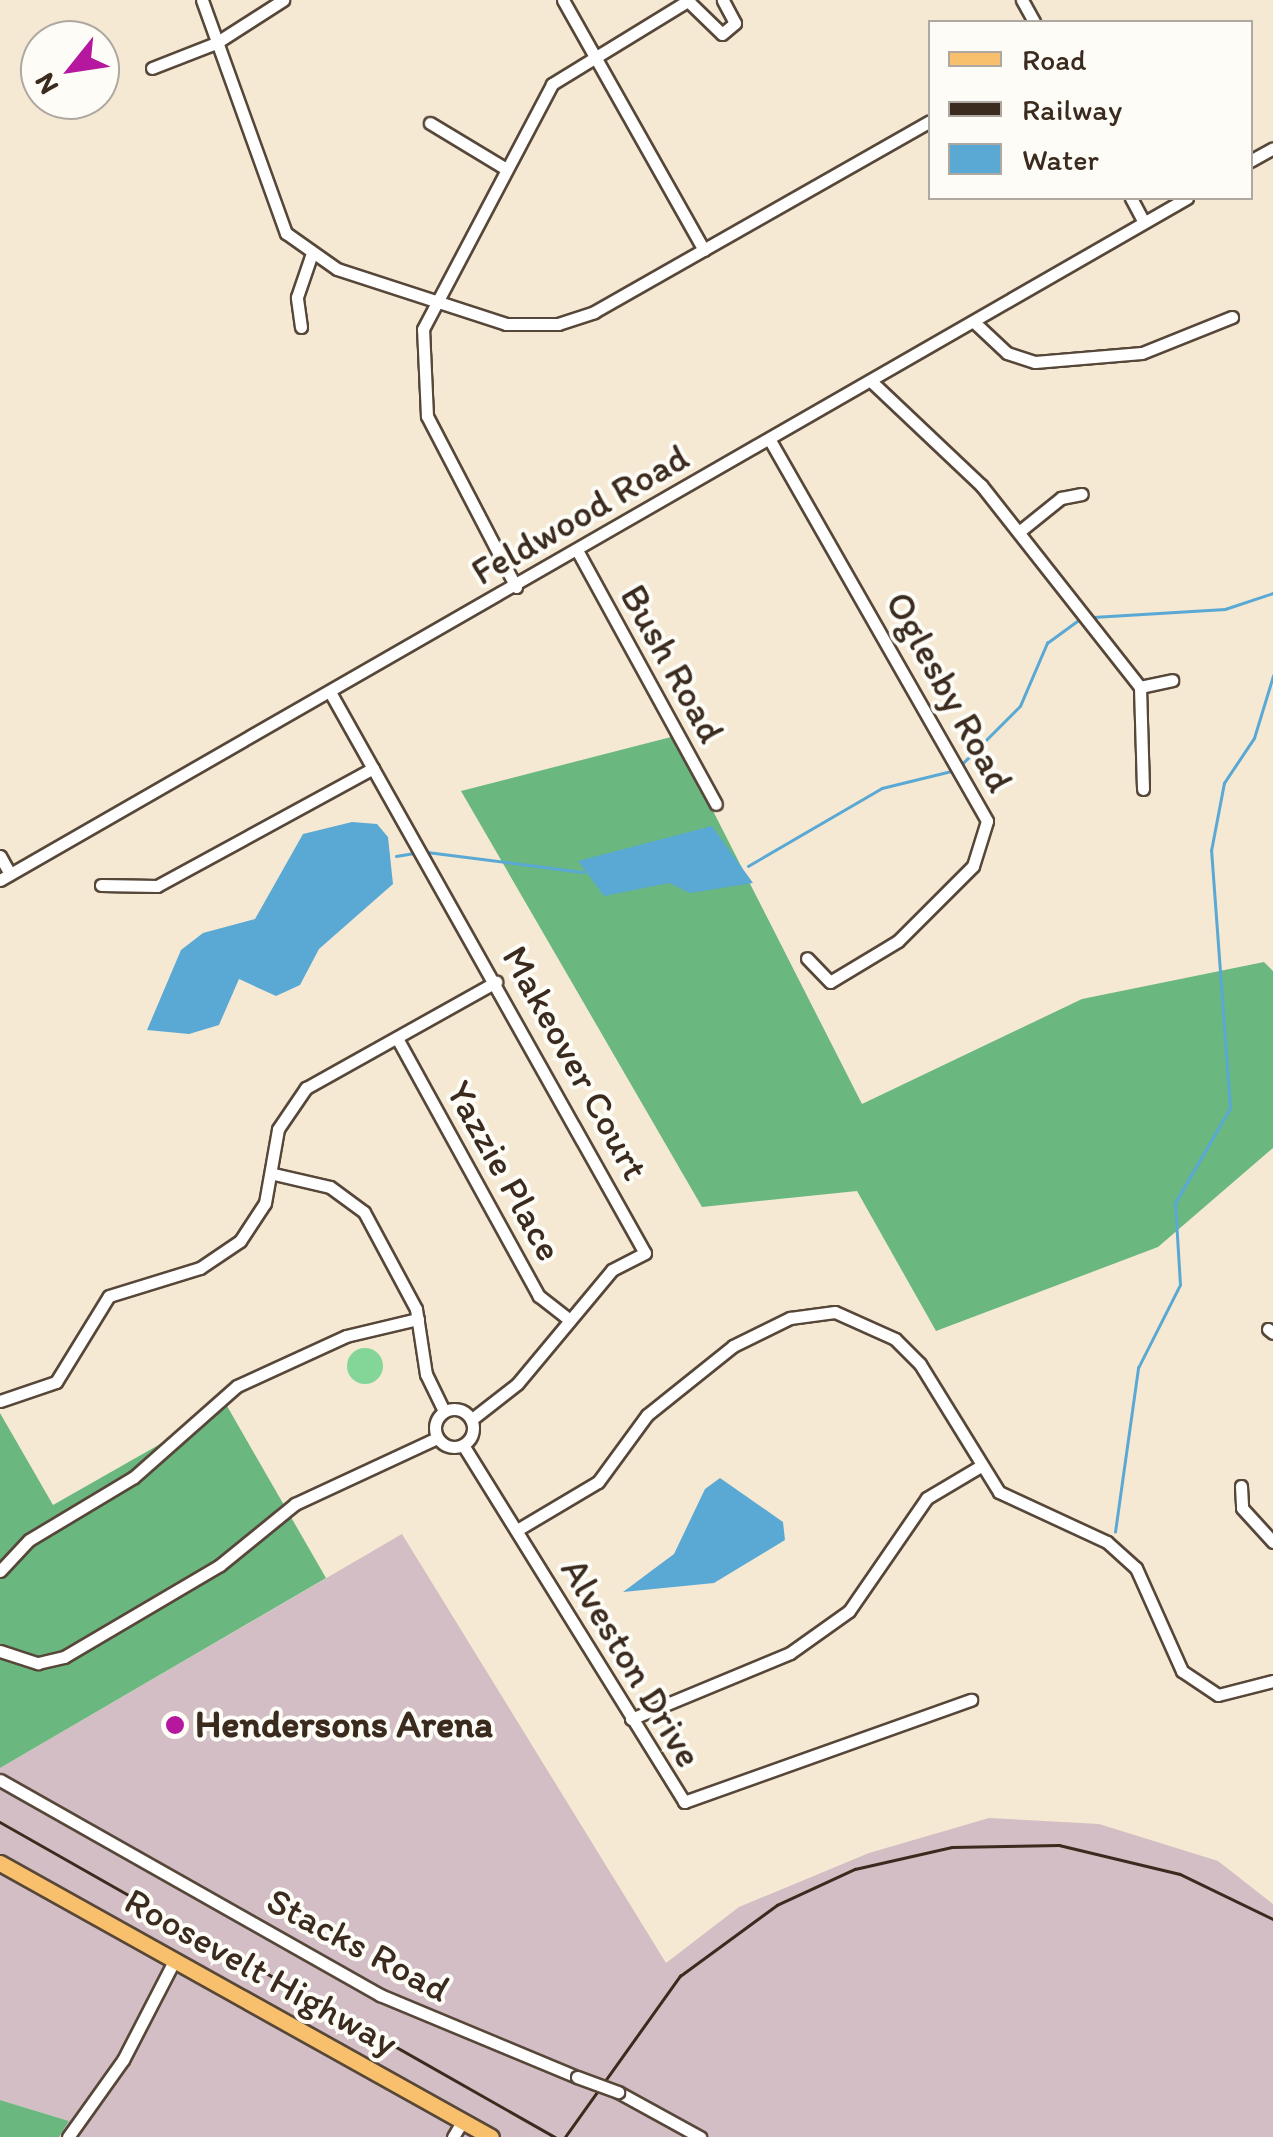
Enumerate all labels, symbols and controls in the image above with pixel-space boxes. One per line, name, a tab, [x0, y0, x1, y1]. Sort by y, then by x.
north arrow	[20, 20, 120, 120]
legend	[928, 20, 1253, 200]
text: Road	[1022, 41, 1087, 78]
text: N	[26, 67, 65, 101]
text: Railway	[1022, 91, 1122, 128]
text: Water	[1022, 141, 1099, 178]
street label: Feldwood Road	[463, 434, 697, 596]
street label: Bush Road	[610, 578, 734, 750]
street label: Oglesby Road	[875, 584, 1023, 800]
street label: Makeover Court	[492, 938, 658, 1188]
street label: Yazzie Place	[436, 1073, 572, 1269]
street label: Alveston Drive	[551, 1550, 711, 1776]
place label: Hendersons Arena	[195, 1702, 493, 1748]
marker: Hendersons Arena	[164, 1714, 186, 1736]
street label: Stacks Road	[259, 1878, 457, 2012]
street label: Roosevelt Highway	[117, 1879, 405, 2065]

